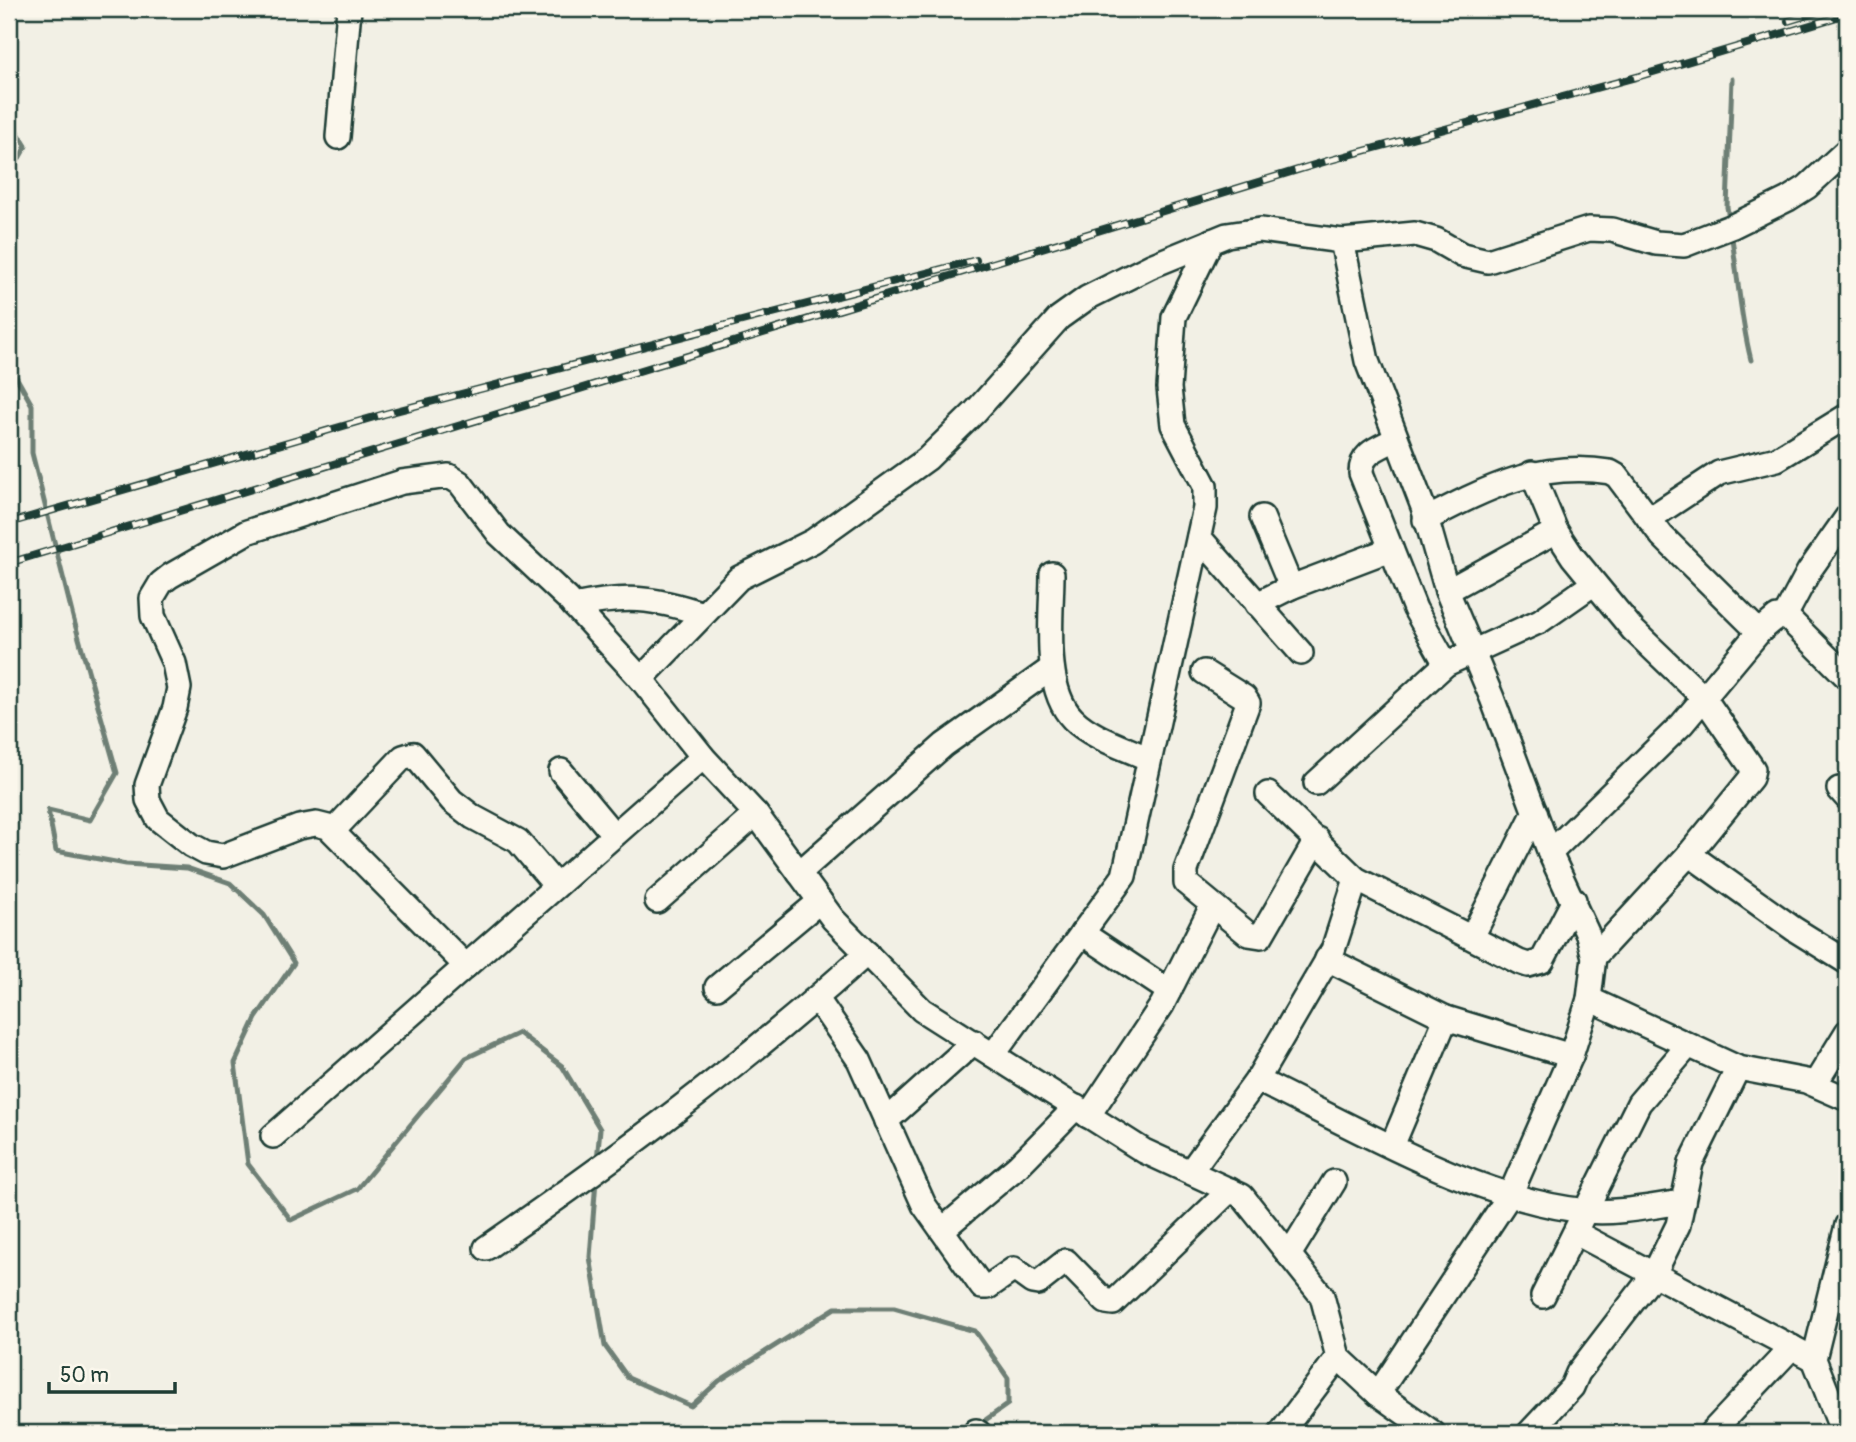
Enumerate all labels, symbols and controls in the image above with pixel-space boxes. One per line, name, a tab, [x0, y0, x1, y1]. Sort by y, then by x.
scale bar	[49, 1351, 175, 1395]
text: 50 m	[60, 1362, 109, 1389]

